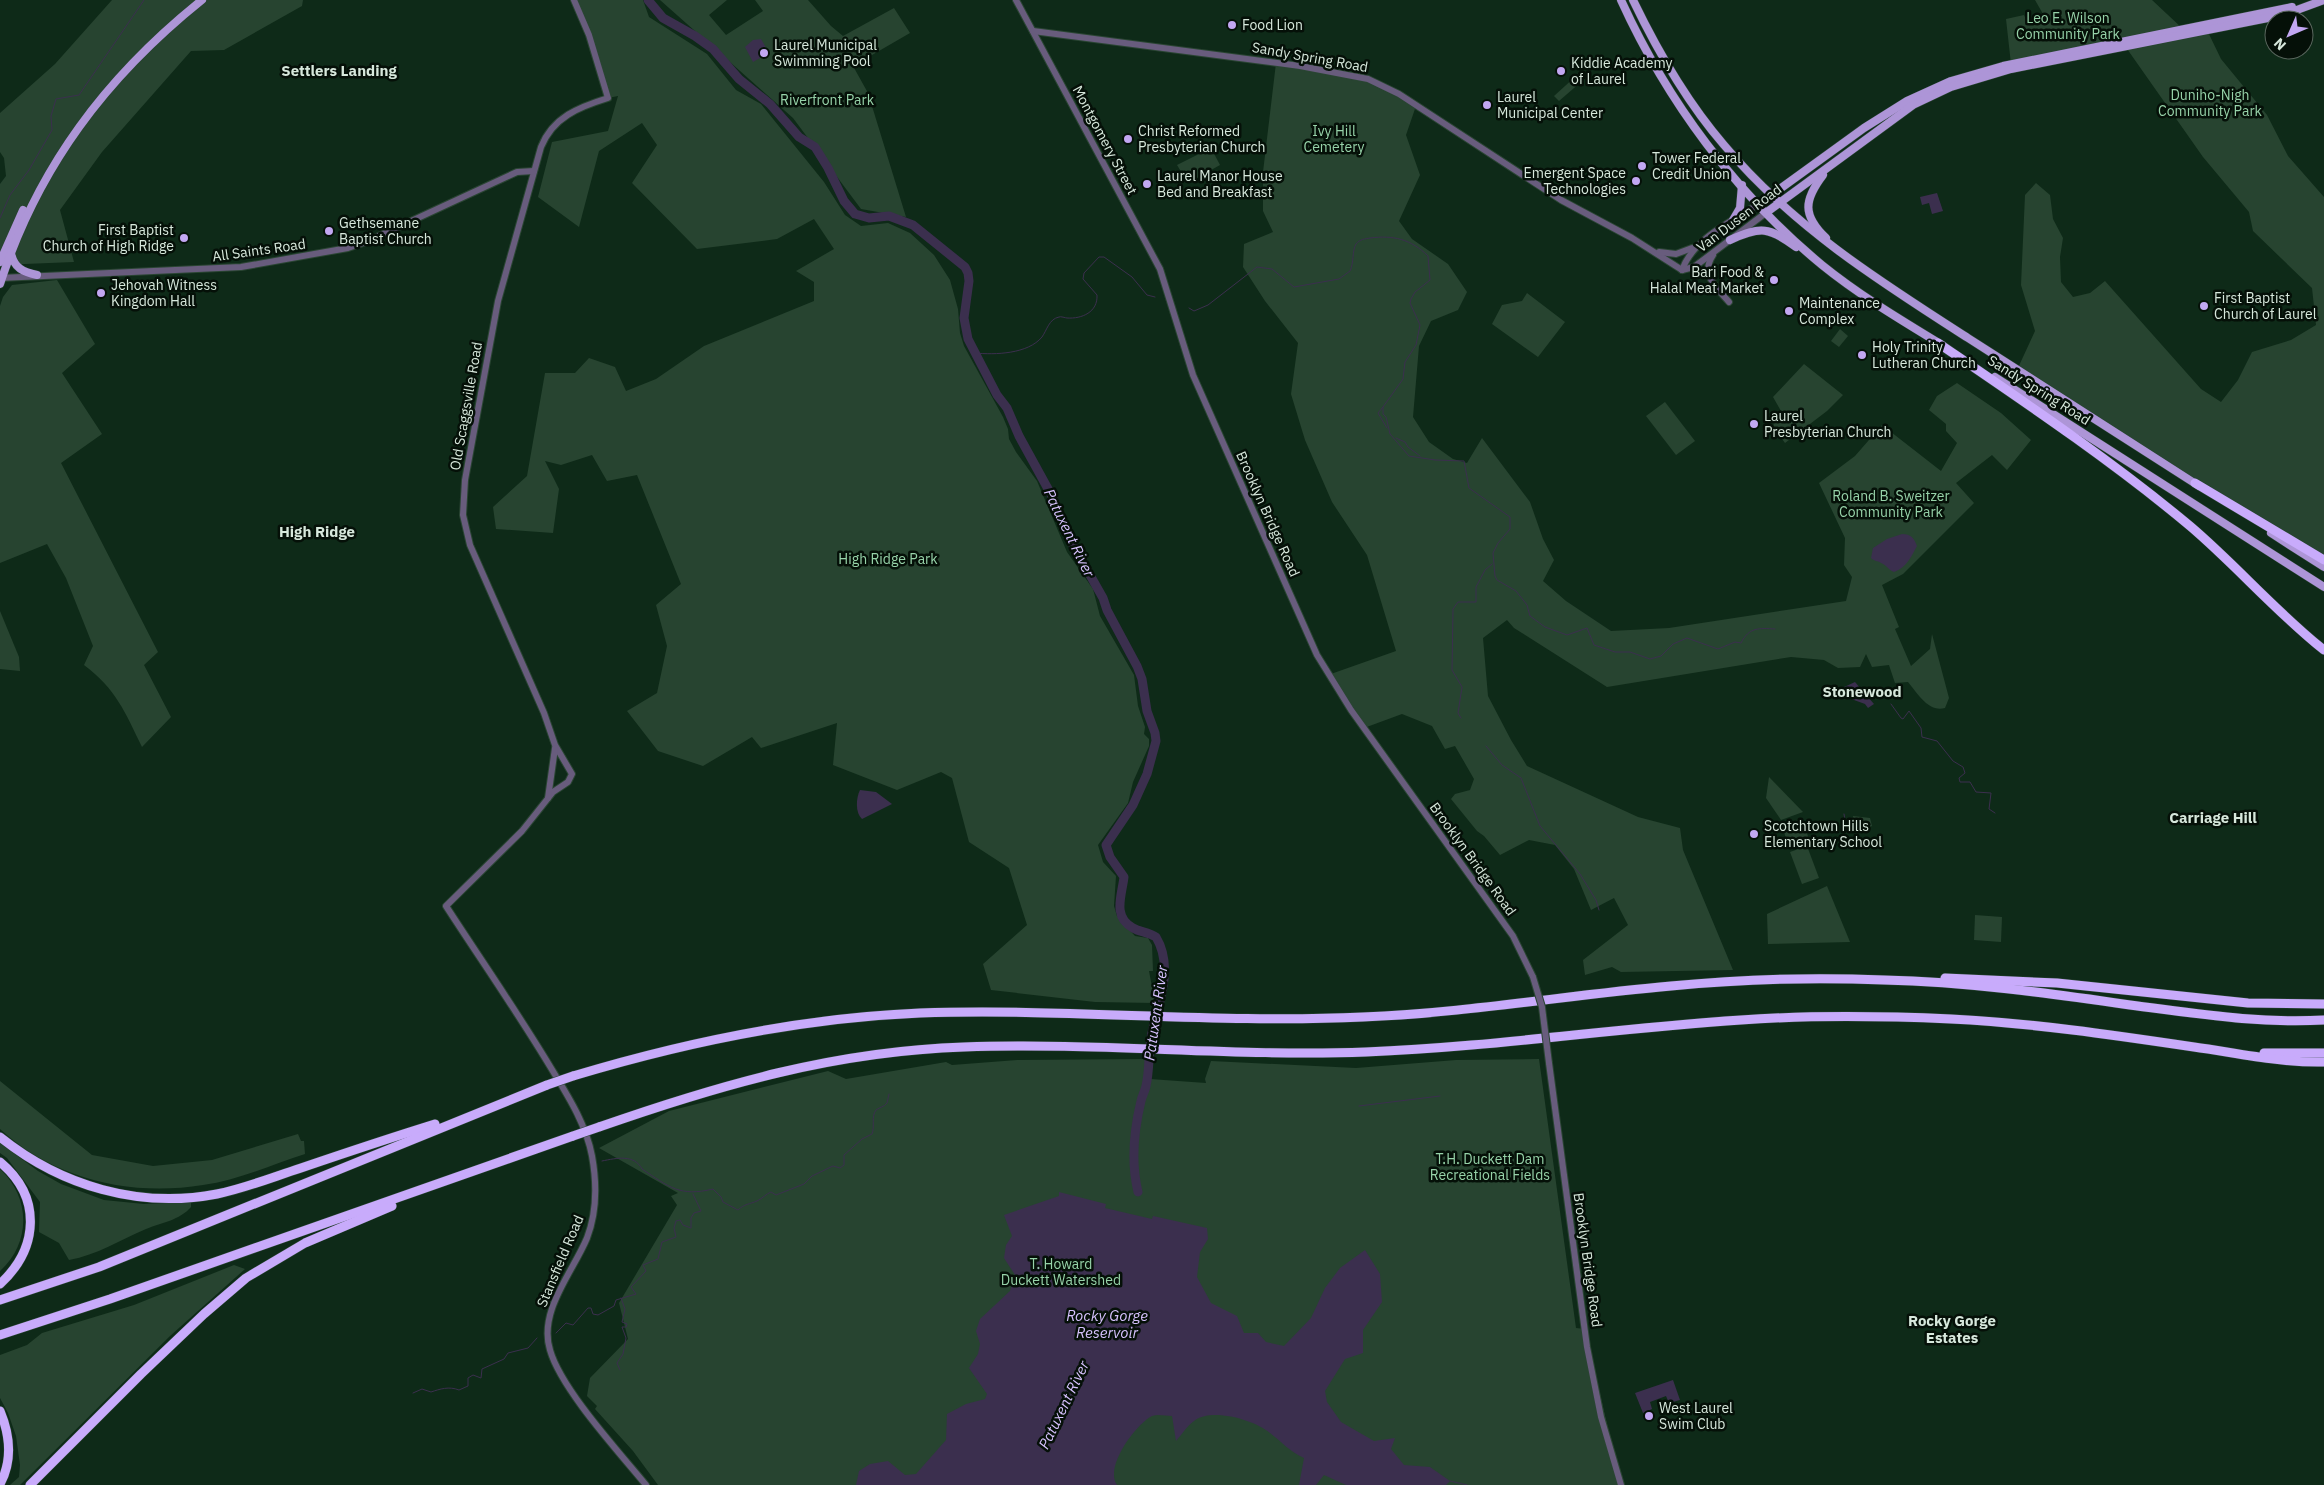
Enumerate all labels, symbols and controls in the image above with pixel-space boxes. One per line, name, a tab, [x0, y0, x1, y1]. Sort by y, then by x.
park label: Leo E. Wilson Community Park	[2016, 9, 2121, 43]
north arrow	[2264, 10, 2314, 60]
place label: Food Lion	[1242, 16, 1303, 34]
marker: Food Lion	[1226, 19, 1238, 31]
text: N	[2270, 34, 2290, 54]
place label: Laurel Municipal Swimming Pool	[774, 36, 877, 70]
street label: Sandy Spring Road	[1250, 38, 1370, 76]
marker: Laurel Municipal Swimming Pool	[758, 47, 770, 59]
place label: Kiddie Academy of Laurel	[1571, 54, 1673, 88]
district label: Settlers Landing	[281, 61, 397, 80]
marker: Kiddie Academy of Laurel	[1555, 65, 1567, 77]
street label: Montgomery Street	[1069, 82, 1141, 198]
park label: Duniho-Nigh Community Park	[2158, 86, 2263, 120]
place label: Laurel Municipal Center	[1497, 88, 1603, 122]
park label: Riverfront Park	[780, 91, 875, 109]
marker: Laurel Municipal Center	[1481, 99, 1493, 111]
place label: Christ Reformed Presbyterian Church	[1138, 122, 1266, 156]
park label: Ivy Hill Cemetery	[1303, 122, 1365, 156]
marker: Christ Reformed Presbyterian Church	[1122, 133, 1134, 145]
place label: Tower Federal Credit Union	[1652, 149, 1741, 183]
marker: Tower Federal Credit Union	[1636, 160, 1648, 172]
place label: Emergent Space Technologies	[1524, 164, 1626, 198]
place label: Laurel Manor House Bed and Breakfast	[1157, 167, 1283, 201]
marker: Emergent Space Technologies	[1630, 175, 1642, 187]
marker: Laurel Manor House Bed and Breakfast	[1141, 178, 1153, 190]
street label: Van Dusen Road	[1693, 180, 1785, 256]
place label: Gethsemane Baptist Church	[339, 214, 432, 248]
place label: First Baptist Church of High Ridge	[43, 221, 174, 255]
marker: Gethsemane Baptist Church	[323, 225, 335, 237]
marker: First Baptist Church of High Ridge	[178, 232, 190, 244]
street label: All Saints Road	[211, 235, 307, 265]
place label: Bari Food & Halal Meat Market	[1650, 263, 1764, 297]
marker: Bari Food & Halal Meat Market	[1768, 274, 1780, 286]
place label: Jehovah Witness Kingdom Hall	[111, 276, 217, 310]
marker: Jehovah Witness Kingdom Hall	[95, 287, 107, 299]
place label: First Baptist Church of Laurel	[2214, 289, 2317, 323]
place label: Maintenance Complex	[1799, 294, 1880, 328]
marker: First Baptist Church of Laurel	[2198, 300, 2210, 312]
marker: Maintenance Complex	[1783, 305, 1795, 317]
place label: Holy Trinity Lutheran Church	[1872, 338, 1976, 372]
street label: Old Scaggsville Road	[446, 340, 486, 472]
marker: Holy Trinity Lutheran Church	[1856, 349, 1868, 361]
street label: Sandy Spring Road	[1984, 351, 2094, 429]
place label: Laurel Presbyterian Church	[1764, 407, 1892, 441]
marker: Laurel Presbyterian Church	[1748, 418, 1760, 430]
street label: Brooklyn Bridge Road	[1232, 448, 1304, 580]
water label: Patuxent River	[1040, 486, 1099, 581]
park label: Roland B. Sweitzer Community Park	[1832, 487, 1950, 521]
district label: High Ridge	[279, 522, 355, 541]
park label: High Ridge Park	[838, 550, 938, 568]
district label: Stonewood	[1822, 682, 1902, 701]
street label: Brooklyn Bridge Road	[1426, 799, 1520, 919]
district label: Carriage Hill	[2169, 808, 2257, 827]
place label: Scotchtown Hills Elementary School	[1764, 817, 1882, 851]
marker: Scotchtown Hills Elementary School	[1748, 828, 1760, 840]
water label: Patuxent River	[1139, 964, 1172, 1062]
park label: T.H. Duckett Dam Recreational Fields	[1430, 1150, 1550, 1184]
street label: Brooklyn Bridge Road	[1570, 1192, 1606, 1328]
street label: Stansfield Road	[533, 1212, 587, 1310]
park label: T. Howard Duckett Watershed	[1001, 1255, 1121, 1289]
water label: Rocky Gorge Reservoir	[1066, 1306, 1148, 1342]
district label: Rocky Gorge Estates	[1908, 1311, 1996, 1347]
water label: Patuxent River	[1034, 1357, 1093, 1452]
place label: West Laurel Swim Club	[1659, 1399, 1733, 1433]
marker: West Laurel Swim Club	[1643, 1410, 1655, 1422]

